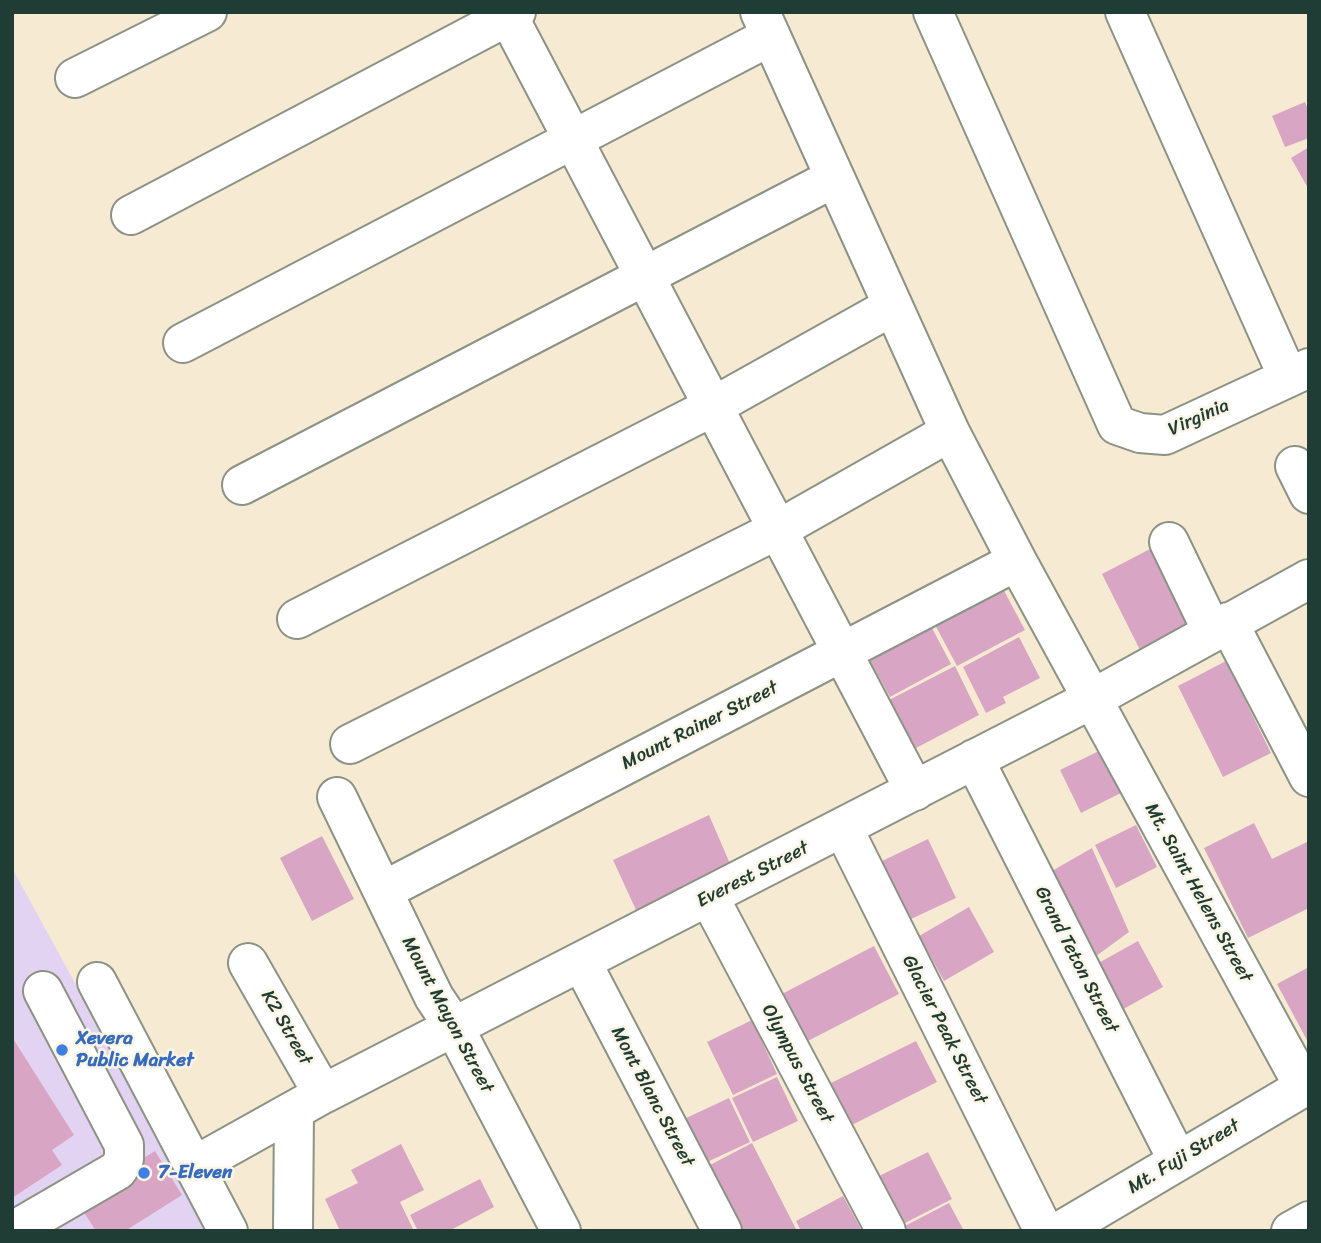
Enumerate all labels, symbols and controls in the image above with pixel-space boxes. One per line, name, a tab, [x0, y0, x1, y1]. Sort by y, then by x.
street label: Virginia	[1165, 395, 1233, 441]
street label: Mount Rainer Street	[618, 677, 782, 775]
street label: Mt. Saint Helens Street	[1139, 799, 1257, 987]
street label: Everest Street	[693, 837, 813, 913]
street label: Grand Teton Street	[1029, 883, 1123, 1037]
street label: Mount Mayon Street	[396, 933, 498, 1097]
street label: Glacier Peak Street	[897, 952, 991, 1108]
street label: K2 Street	[255, 987, 317, 1069]
street label: Olympus Street	[756, 1001, 838, 1127]
street label: Mont Blanc Street	[605, 1023, 699, 1171]
place label: Xevera Public Market	[76, 1028, 194, 1072]
marker: Xevera Public Market	[54, 1042, 70, 1058]
street label: Mt. Fuji Street	[1124, 1115, 1244, 1199]
place label: 7-Eleven	[158, 1162, 232, 1184]
marker: 7-Eleven	[136, 1165, 152, 1181]

